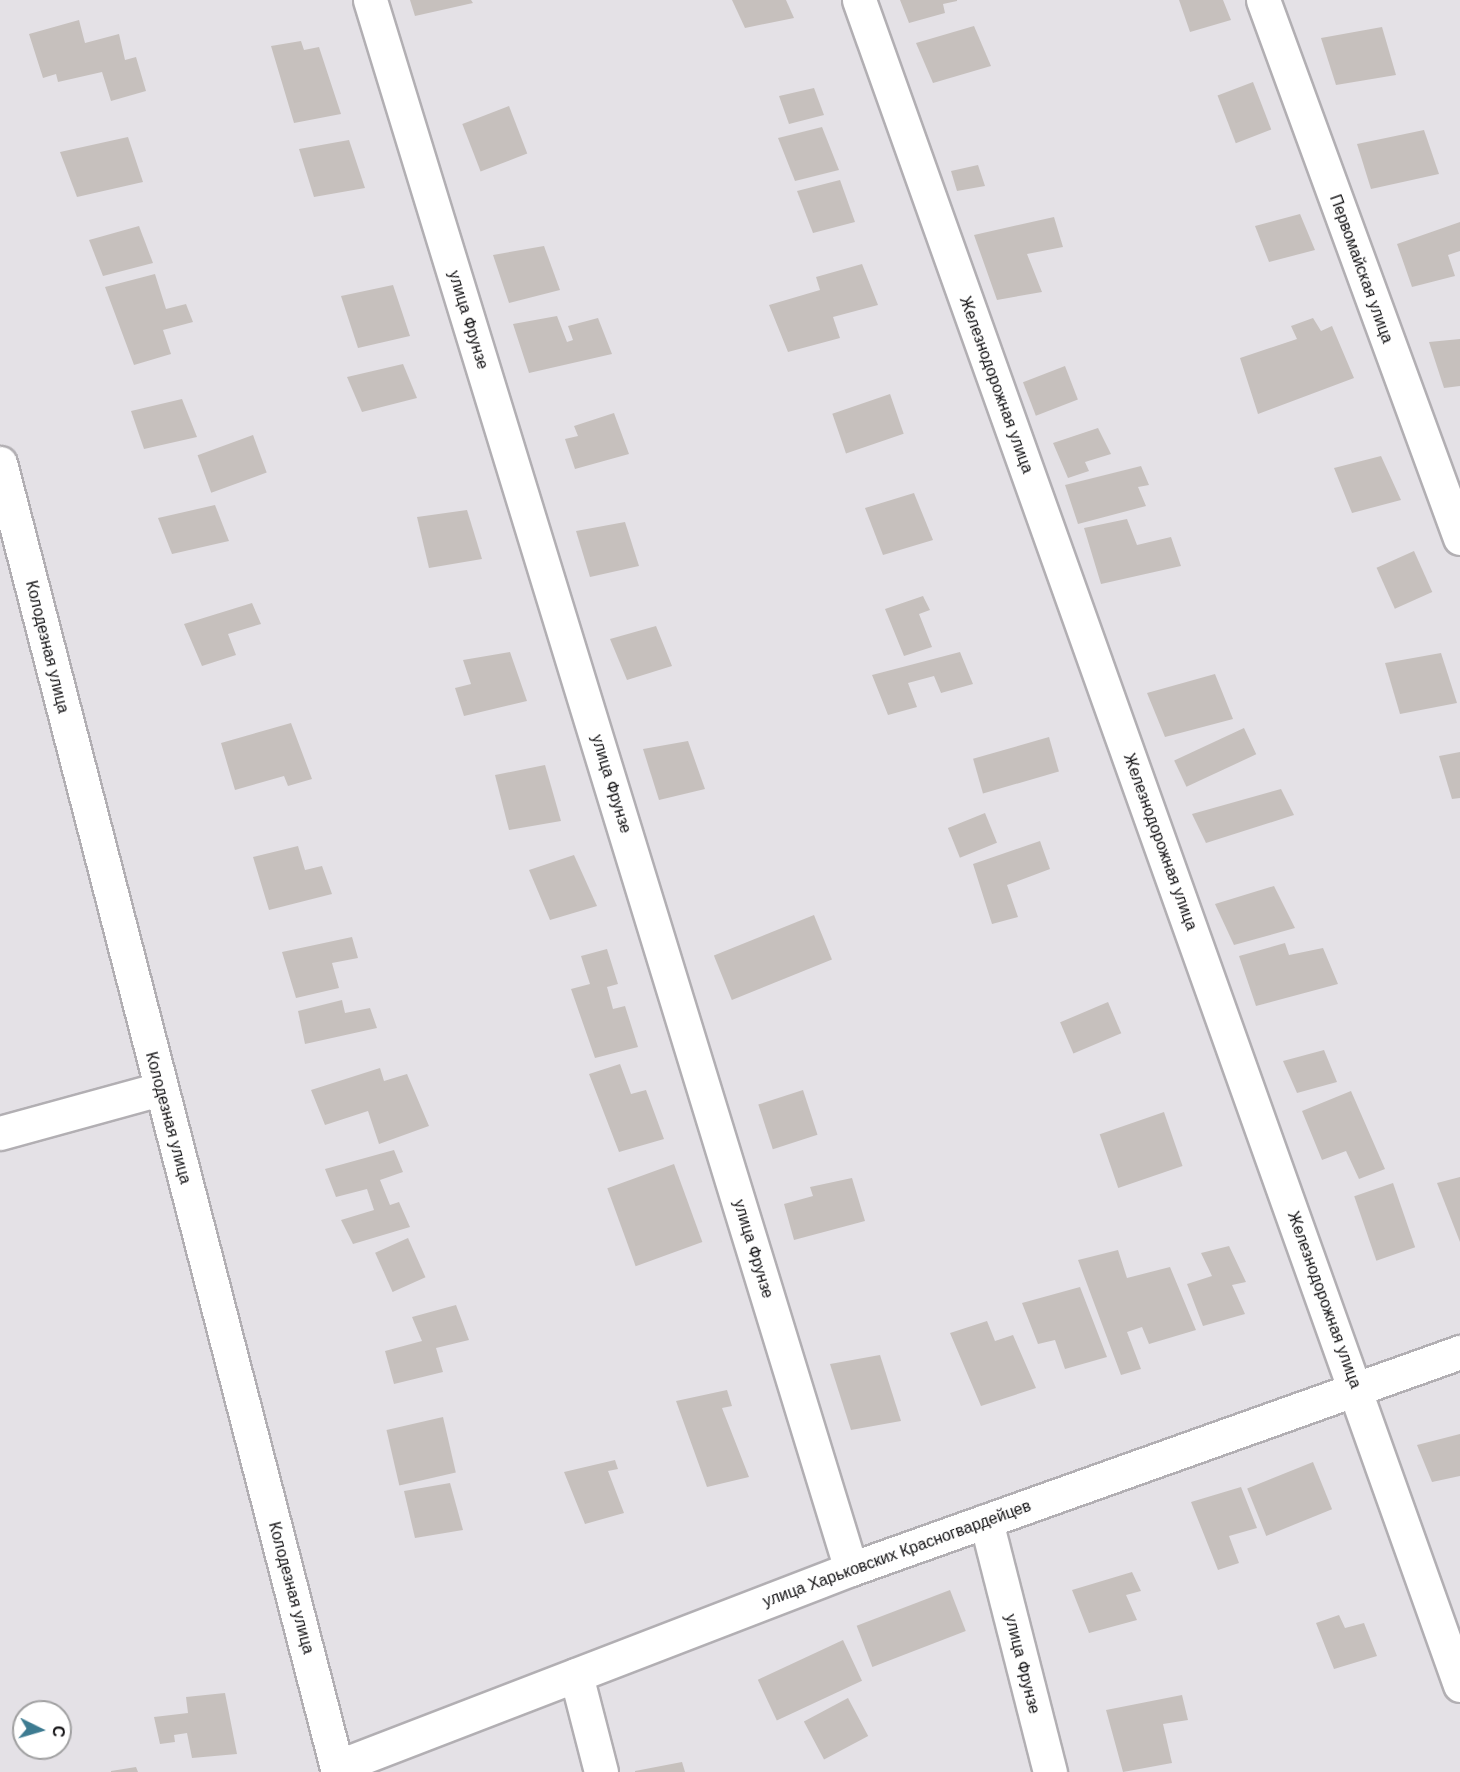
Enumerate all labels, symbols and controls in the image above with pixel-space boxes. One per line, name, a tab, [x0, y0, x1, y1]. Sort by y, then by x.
street label: Первомайская улица	[1325, 192, 1397, 346]
street label: улица Фрунзе	[444, 268, 492, 372]
street label: Железнодорожная улица	[955, 294, 1037, 476]
street label: Колодезная улица	[21, 579, 73, 715]
street label: улица Фрунзе	[587, 732, 635, 836]
street label: Железнодорожная улица	[1119, 751, 1201, 933]
street label: Колодезная улица	[141, 1050, 195, 1186]
street label: улица Фрунзе	[729, 1197, 777, 1301]
street label: Железнодорожная улица	[1283, 1209, 1365, 1391]
street label: улица Харьковских Красногвардейцев	[760, 1496, 1034, 1612]
street label: Колодезная улица	[264, 1520, 318, 1656]
street label: улица Фрунзе	[1000, 1612, 1044, 1716]
north arrow	[12, 1700, 72, 1760]
text: С	[49, 1725, 67, 1738]

